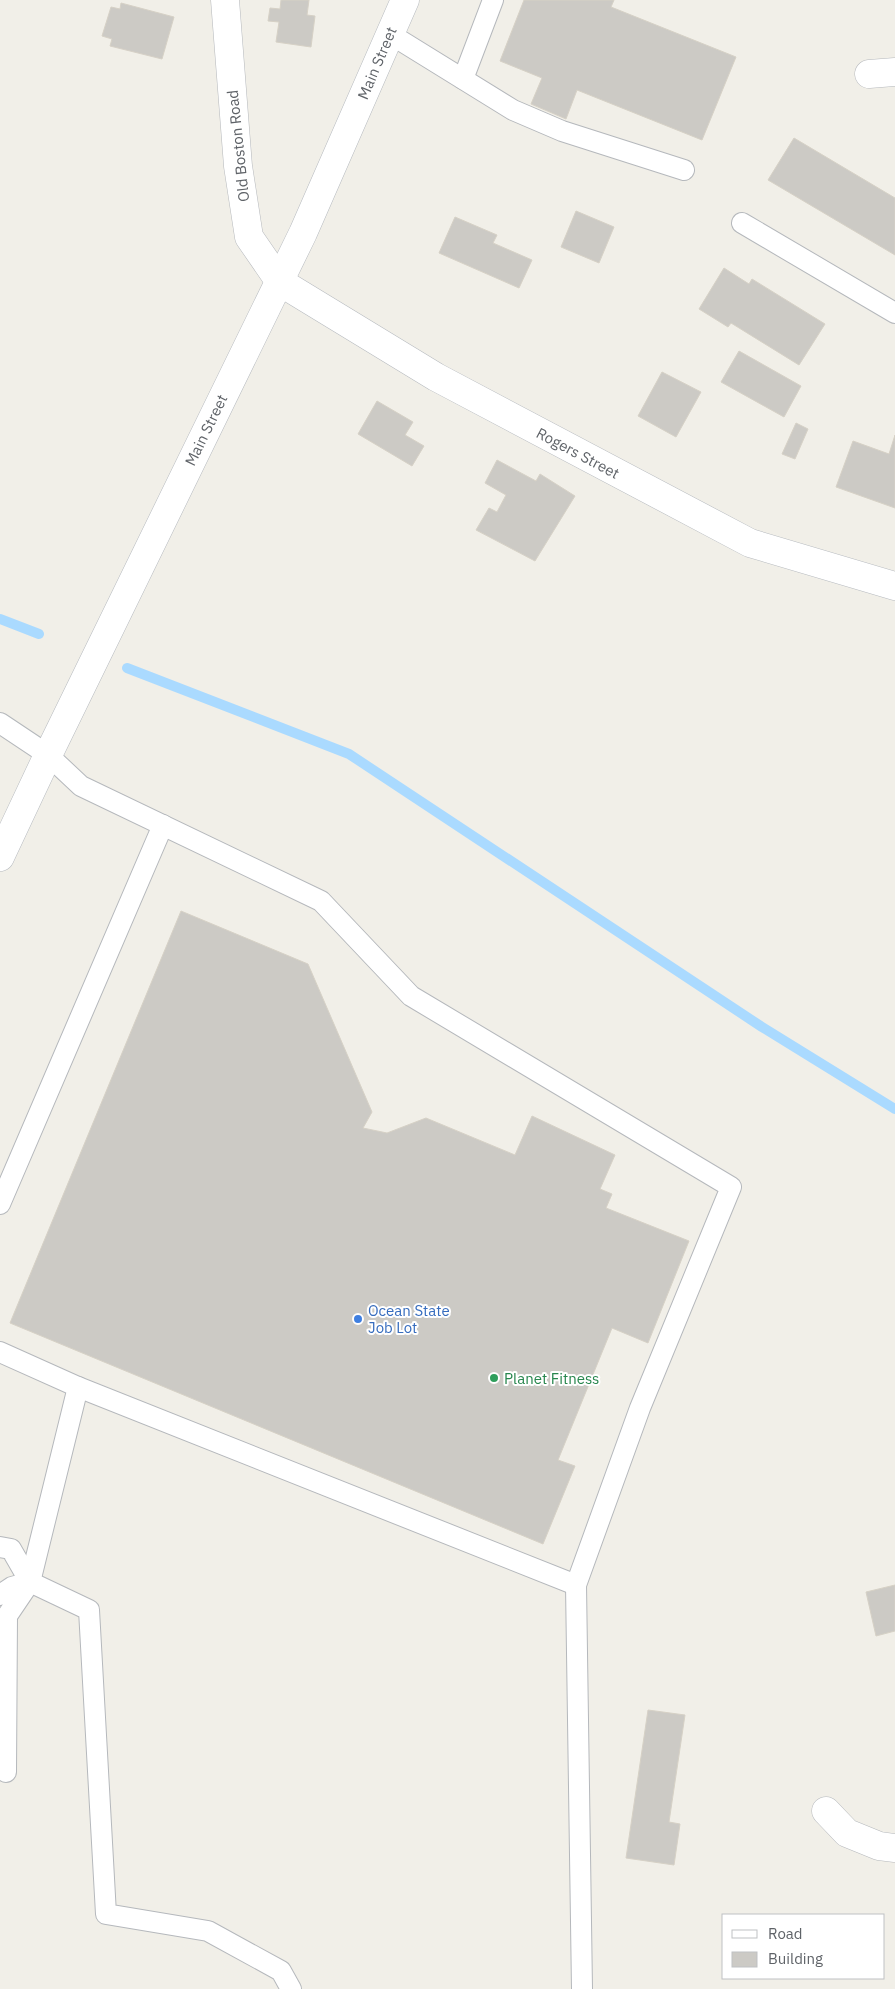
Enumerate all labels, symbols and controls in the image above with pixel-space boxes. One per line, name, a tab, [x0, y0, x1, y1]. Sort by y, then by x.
street label: Main Street	[353, 24, 401, 102]
street label: Old Boston Road	[223, 89, 253, 203]
street label: Main Street	[181, 391, 231, 469]
street label: Rogers Street	[533, 423, 623, 483]
place label: Ocean State Job Lot	[368, 1301, 450, 1337]
marker: Ocean State Job Lot	[352, 1313, 364, 1325]
place label: Planet Fitness	[504, 1369, 599, 1388]
marker: Planet Fitness	[488, 1372, 500, 1384]
legend	[722, 1914, 885, 1979]
text: Road	[768, 1924, 803, 1943]
text: Building	[768, 1949, 823, 1968]

